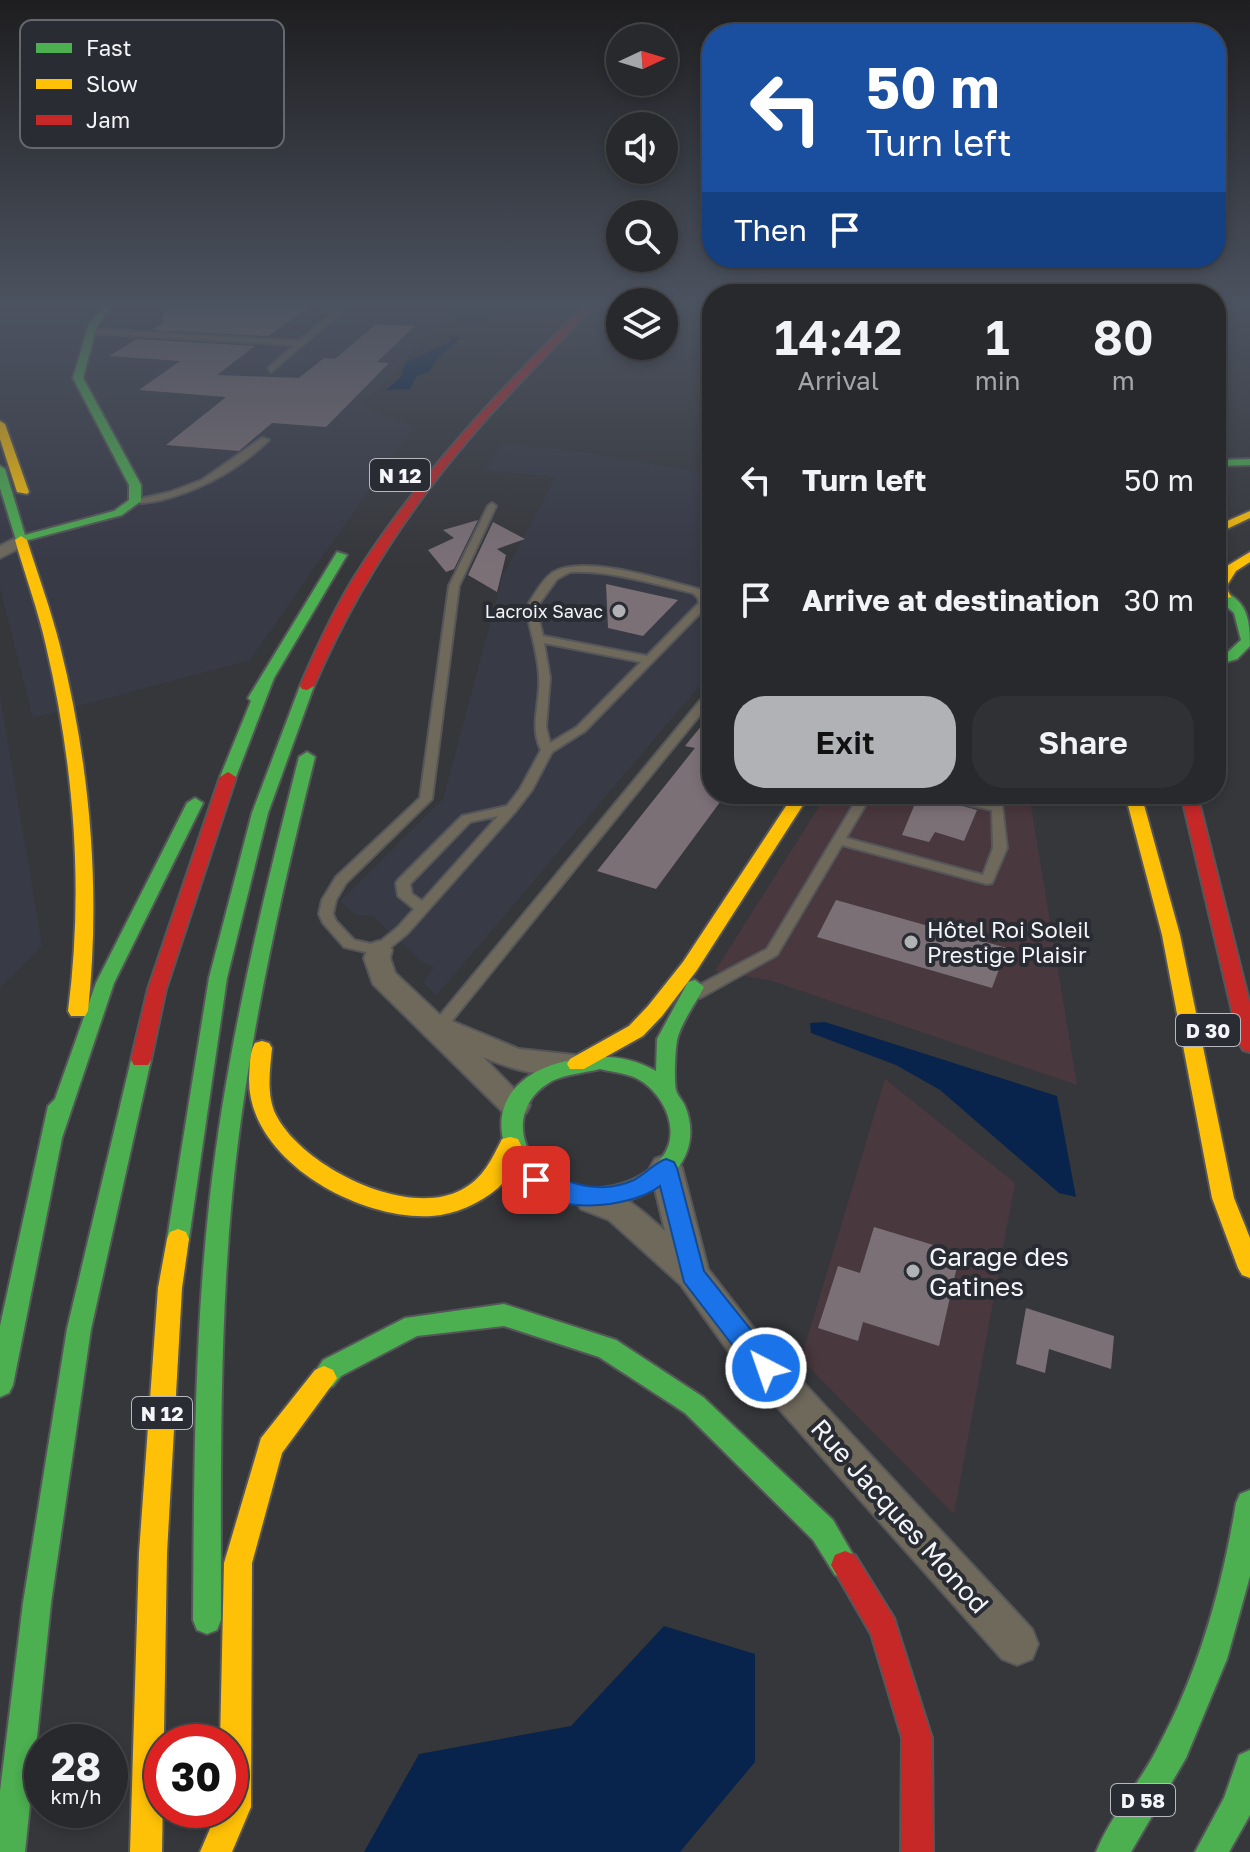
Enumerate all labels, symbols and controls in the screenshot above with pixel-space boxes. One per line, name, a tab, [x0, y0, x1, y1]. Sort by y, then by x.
legend	[20, 20, 284, 148]
north arrow	[606, 24, 678, 96]
map controls	[606, 24, 678, 360]
text: Fast	[86, 34, 132, 61]
text: 50 m	[866, 53, 1000, 120]
icon: left	[734, 56, 838, 160]
text: Slow	[86, 70, 138, 97]
text: Jam	[86, 106, 130, 133]
button: sound	[606, 112, 678, 184]
text: Turn left	[866, 121, 1012, 164]
button: search	[606, 200, 678, 272]
icon: arrive	[823, 208, 867, 252]
text: Then	[734, 212, 807, 248]
button: layers	[606, 288, 678, 360]
text: 14:42	[774, 308, 902, 366]
text: 1	[986, 308, 1010, 366]
text: 80	[1093, 308, 1154, 366]
text: Arrival	[798, 365, 879, 396]
text: min	[975, 365, 1021, 396]
text: m	[1112, 365, 1135, 396]
icon: left	[734, 458, 778, 502]
road number: N 12	[370, 459, 430, 491]
text: Turn left	[802, 462, 927, 498]
text: 50 m	[1124, 462, 1194, 498]
icon: arrive	[734, 578, 778, 622]
text: Arrive at destination	[802, 582, 1099, 618]
text: 30 m	[1124, 582, 1194, 618]
place label: Lacroix Savac	[485, 600, 603, 622]
marker: Lacroix Savac	[610, 602, 628, 620]
button: Exit	[734, 696, 956, 788]
button: Share	[972, 696, 1194, 788]
place label: Hôtel Roi Soleil Prestige Plaisir	[927, 916, 1090, 968]
marker: Hôtel Roi Soleil Prestige Plaisir	[902, 933, 920, 951]
road number: D 30	[1176, 1014, 1240, 1046]
pin	[502, 1146, 570, 1214]
icon: arrive	[514, 1158, 558, 1202]
place label: Garage des Gatines	[929, 1241, 1069, 1302]
marker: Garage des Gatines	[904, 1262, 922, 1280]
position arrow	[724, 1326, 808, 1410]
road number: N 12	[132, 1397, 192, 1429]
street label: Rue Jacques Monod	[805, 1413, 995, 1619]
speed limit sign: 30	[144, 1724, 248, 1828]
text: 28	[51, 1742, 101, 1790]
text: km/h	[51, 1784, 101, 1808]
road number: D 58	[1111, 1784, 1175, 1816]

